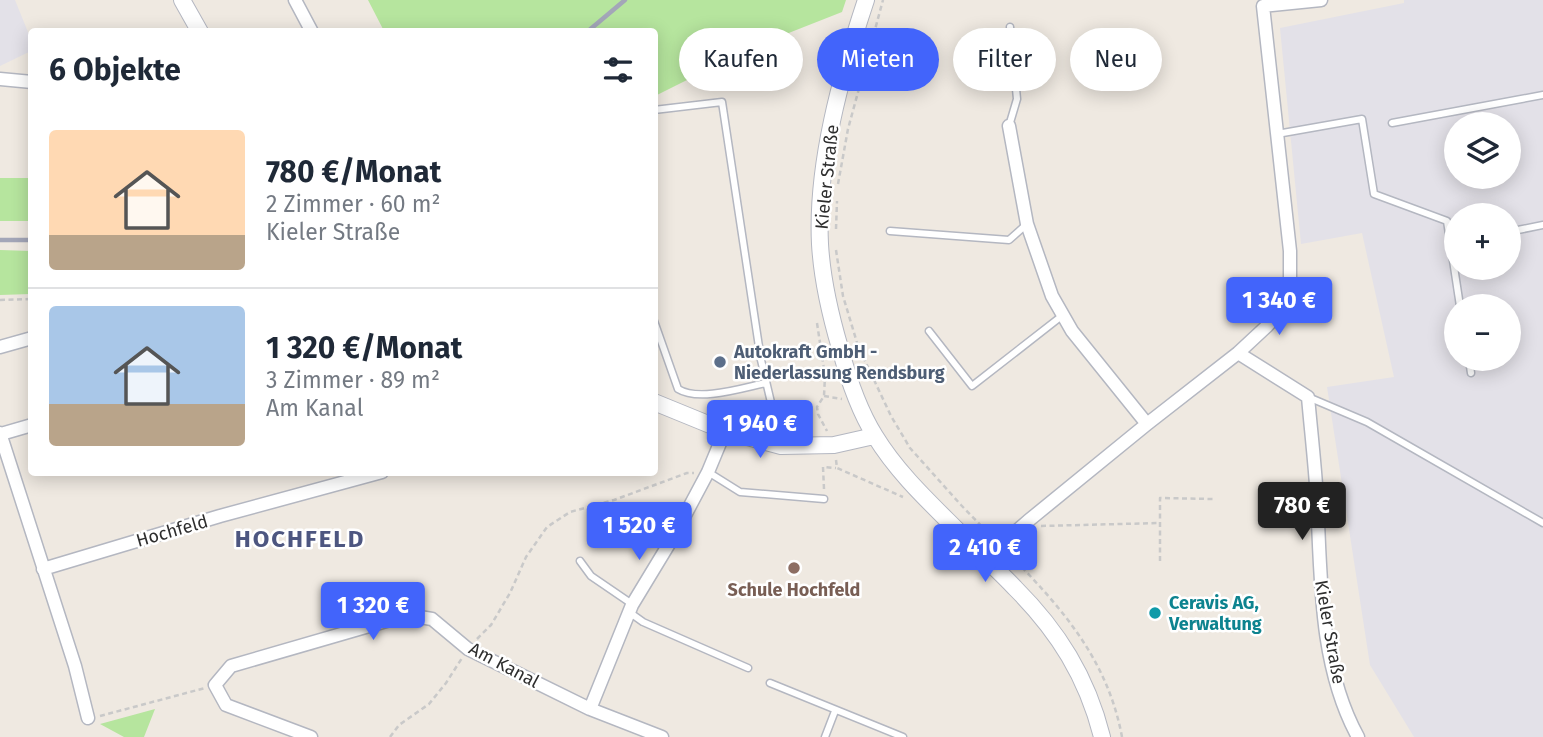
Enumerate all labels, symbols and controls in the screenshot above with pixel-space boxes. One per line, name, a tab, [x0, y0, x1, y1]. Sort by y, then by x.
chip: Kaufen	[679, 28, 803, 91]
chip: Mieten	[817, 28, 939, 91]
chip: Filter	[953, 28, 1056, 91]
chip: Neu	[1070, 28, 1162, 91]
icon: filters	[599, 51, 637, 89]
text: 6 Objekte	[49, 52, 181, 88]
map controls	[1444, 112, 1521, 371]
button: layers	[1444, 112, 1521, 189]
street label: Kieler Straße	[811, 124, 843, 230]
text: 780 €/Monat	[266, 154, 441, 190]
icon: home	[105, 158, 189, 242]
text: 2 Zimmer · 60 m²	[266, 190, 441, 218]
button: +	[1444, 203, 1521, 280]
text: Kieler Straße	[266, 218, 400, 246]
pin: 1 340 €	[1214, 278, 1344, 337]
text: 1 340 €	[1242, 286, 1316, 314]
button: −	[1444, 294, 1521, 371]
text: 1 320 €/Monat	[266, 330, 462, 366]
icon: home	[105, 334, 189, 418]
place label: Autokraft GmbH - Niederlassung Rendsburg	[733, 341, 945, 384]
marker: Autokraft GmbH - Niederlassung Rendsburg	[712, 354, 728, 370]
text: 3 Zimmer · 89 m²	[266, 366, 440, 394]
text: Am Kanal	[266, 394, 363, 422]
pin: 1 940 €	[695, 400, 825, 460]
text: 1 940 €	[723, 409, 797, 437]
pin: 780 €	[1253, 482, 1351, 542]
text: 780 €	[1274, 491, 1330, 519]
pin: 1 520 €	[574, 503, 704, 562]
street label: Hochfeld	[134, 510, 210, 552]
text: 1 520 €	[603, 511, 675, 539]
pin: 2 410 €	[920, 524, 1050, 584]
district label: HOCHFELD	[235, 525, 365, 553]
text: 2 410 €	[949, 533, 1021, 561]
marker: Schule Hochfeld	[786, 560, 802, 576]
street label: Kieler Straße	[1310, 578, 1350, 686]
place label: Schule Hochfeld	[728, 579, 860, 601]
pin: 1 320 €	[308, 582, 438, 642]
text: 1 320 €	[337, 591, 409, 619]
place label: Ceravis AG, Verwaltung	[1168, 592, 1262, 635]
marker: Ceravis AG, Verwaltung	[1147, 605, 1163, 621]
street label: Am Kanal	[465, 637, 543, 693]

